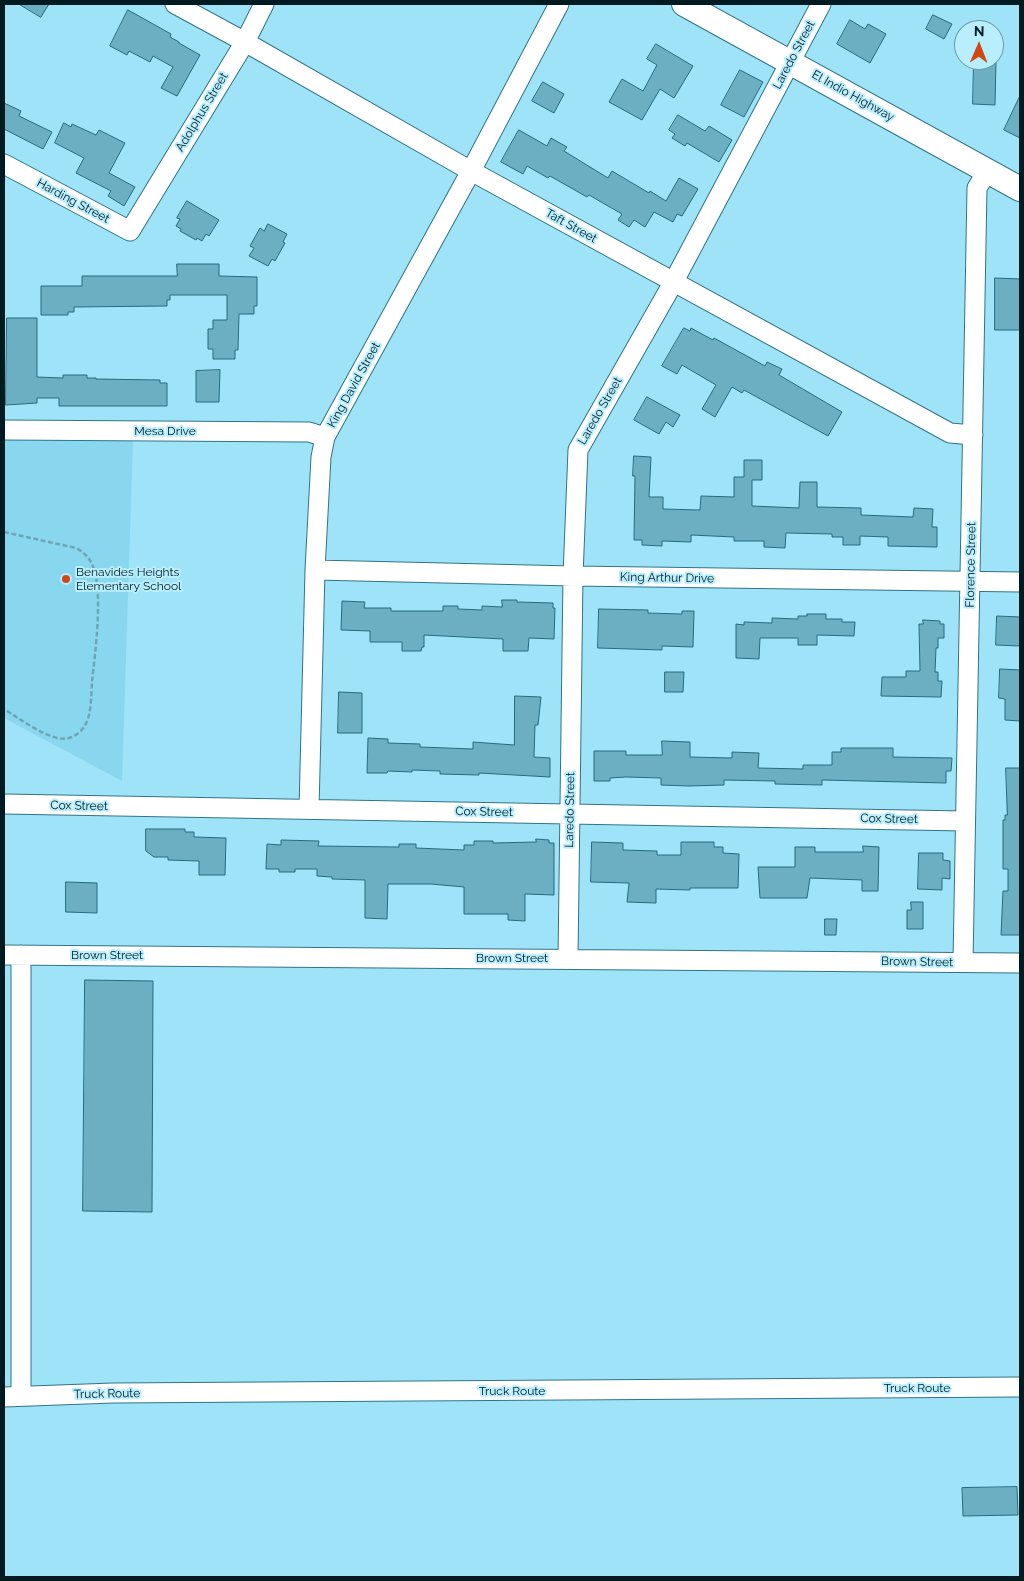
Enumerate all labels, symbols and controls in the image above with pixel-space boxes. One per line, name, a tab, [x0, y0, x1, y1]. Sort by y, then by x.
street label: Laredo Street	[770, 18, 818, 92]
north arrow	[954, 20, 1004, 70]
text: N	[974, 23, 985, 39]
street label: El Indio Highway	[809, 67, 897, 125]
street label: Adolphus Street	[173, 70, 231, 154]
street label: Harding Street	[34, 176, 112, 226]
street label: Taft Street	[543, 206, 599, 246]
street label: King David Street	[325, 340, 383, 430]
street label: Laredo Street	[575, 375, 625, 447]
street label: Mesa Drive	[134, 424, 196, 438]
street label: Florence Street	[963, 522, 979, 608]
place label: Benavides Heights Elementary School	[76, 565, 181, 593]
street label: King Arthur Drive	[620, 570, 714, 586]
marker: Benavides Heights Elementary School	[60, 573, 72, 585]
street label: Laredo Street	[562, 772, 578, 848]
street label: Cox Street	[50, 798, 108, 814]
street label: Cox Street	[455, 804, 513, 820]
street label: Cox Street	[860, 811, 918, 827]
street label: Brown Street	[71, 948, 143, 962]
street label: Brown Street	[476, 951, 548, 965]
street label: Brown Street	[881, 954, 953, 970]
street label: Truck Route	[884, 1381, 950, 1395]
street label: Truck Route	[479, 1384, 545, 1398]
street label: Truck Route	[74, 1386, 140, 1402]

